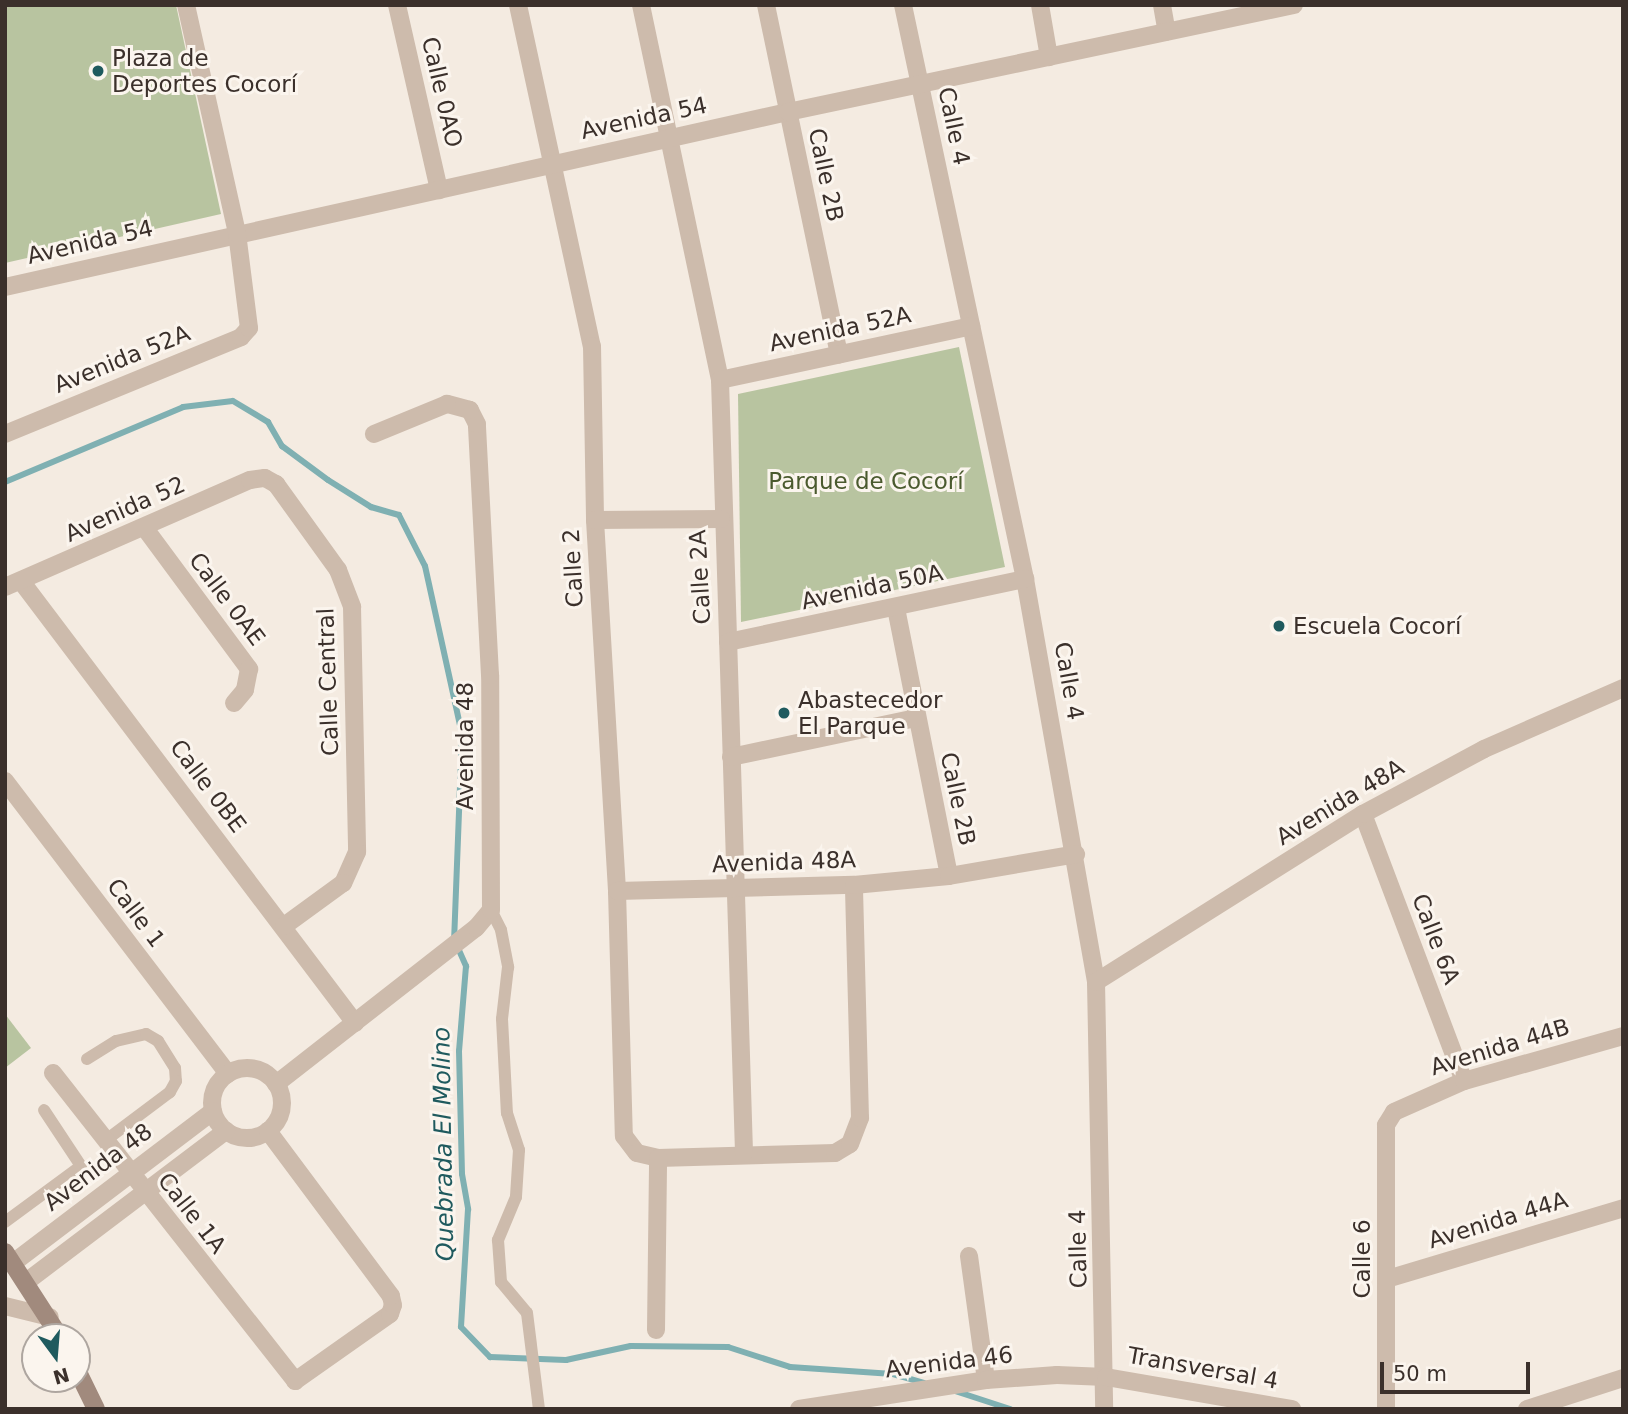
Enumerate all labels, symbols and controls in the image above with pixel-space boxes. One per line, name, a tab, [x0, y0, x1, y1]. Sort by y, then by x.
street label: Calle 0AO	[416, 34, 468, 150]
place label: Plaza de Deportes Cocorí	[112, 44, 297, 98]
marker: Plaza de Deportes Cocorí	[90, 63, 106, 79]
street label: Calle 4	[932, 84, 976, 168]
street label: Avenida 54	[578, 91, 710, 145]
street label: Calle 2B	[803, 126, 849, 224]
street label: Avenida 54	[24, 214, 156, 270]
street label: Avenida 52A	[767, 301, 913, 357]
street label: Avenida 52A	[50, 319, 194, 399]
park label: Parque de Cocorí	[768, 467, 964, 495]
street label: Avenida 52	[61, 470, 189, 548]
street label: Calle 2	[557, 528, 589, 608]
street label: Calle 2A	[684, 529, 716, 625]
street label: Calle 0AE	[183, 547, 271, 651]
street label: Avenida 50A	[799, 559, 945, 615]
street label: Calle Central	[312, 607, 344, 757]
place label: Escuela Cocorí	[1293, 612, 1461, 640]
marker: Escuela Cocorí	[1271, 618, 1287, 634]
street label: Calle 4	[1049, 640, 1089, 722]
street label: Avenida 48	[451, 682, 479, 810]
place label: Abastecedor El Parque	[798, 686, 943, 740]
marker: Abastecedor El Parque	[776, 705, 792, 721]
street label: Calle 0BE	[164, 734, 252, 838]
street label: Calle 2B	[935, 750, 981, 848]
street label: Avenida 48A	[1271, 753, 1409, 851]
street label: Avenida 48A	[712, 846, 856, 878]
street label: Calle 1	[101, 873, 171, 953]
street label: Calle 6A	[1406, 890, 1466, 988]
street label: Avenida 44B	[1427, 1013, 1573, 1081]
water label: Quebrada El Molino	[428, 1027, 460, 1261]
street label: Avenida 48	[38, 1117, 158, 1217]
street label: Calle 1A	[152, 1167, 232, 1259]
street label: Avenida 44A	[1425, 1186, 1571, 1254]
street label: Calle 4	[1064, 1209, 1092, 1289]
street label: Calle 6	[1348, 1219, 1376, 1299]
north arrow	[21, 1323, 91, 1393]
street label: Avenida 46	[884, 1340, 1014, 1384]
street label: Transversal 4	[1126, 1341, 1280, 1395]
scale bar	[1383, 1348, 1534, 1392]
text: 50 m	[1393, 1362, 1447, 1386]
text: N	[51, 1363, 72, 1389]

